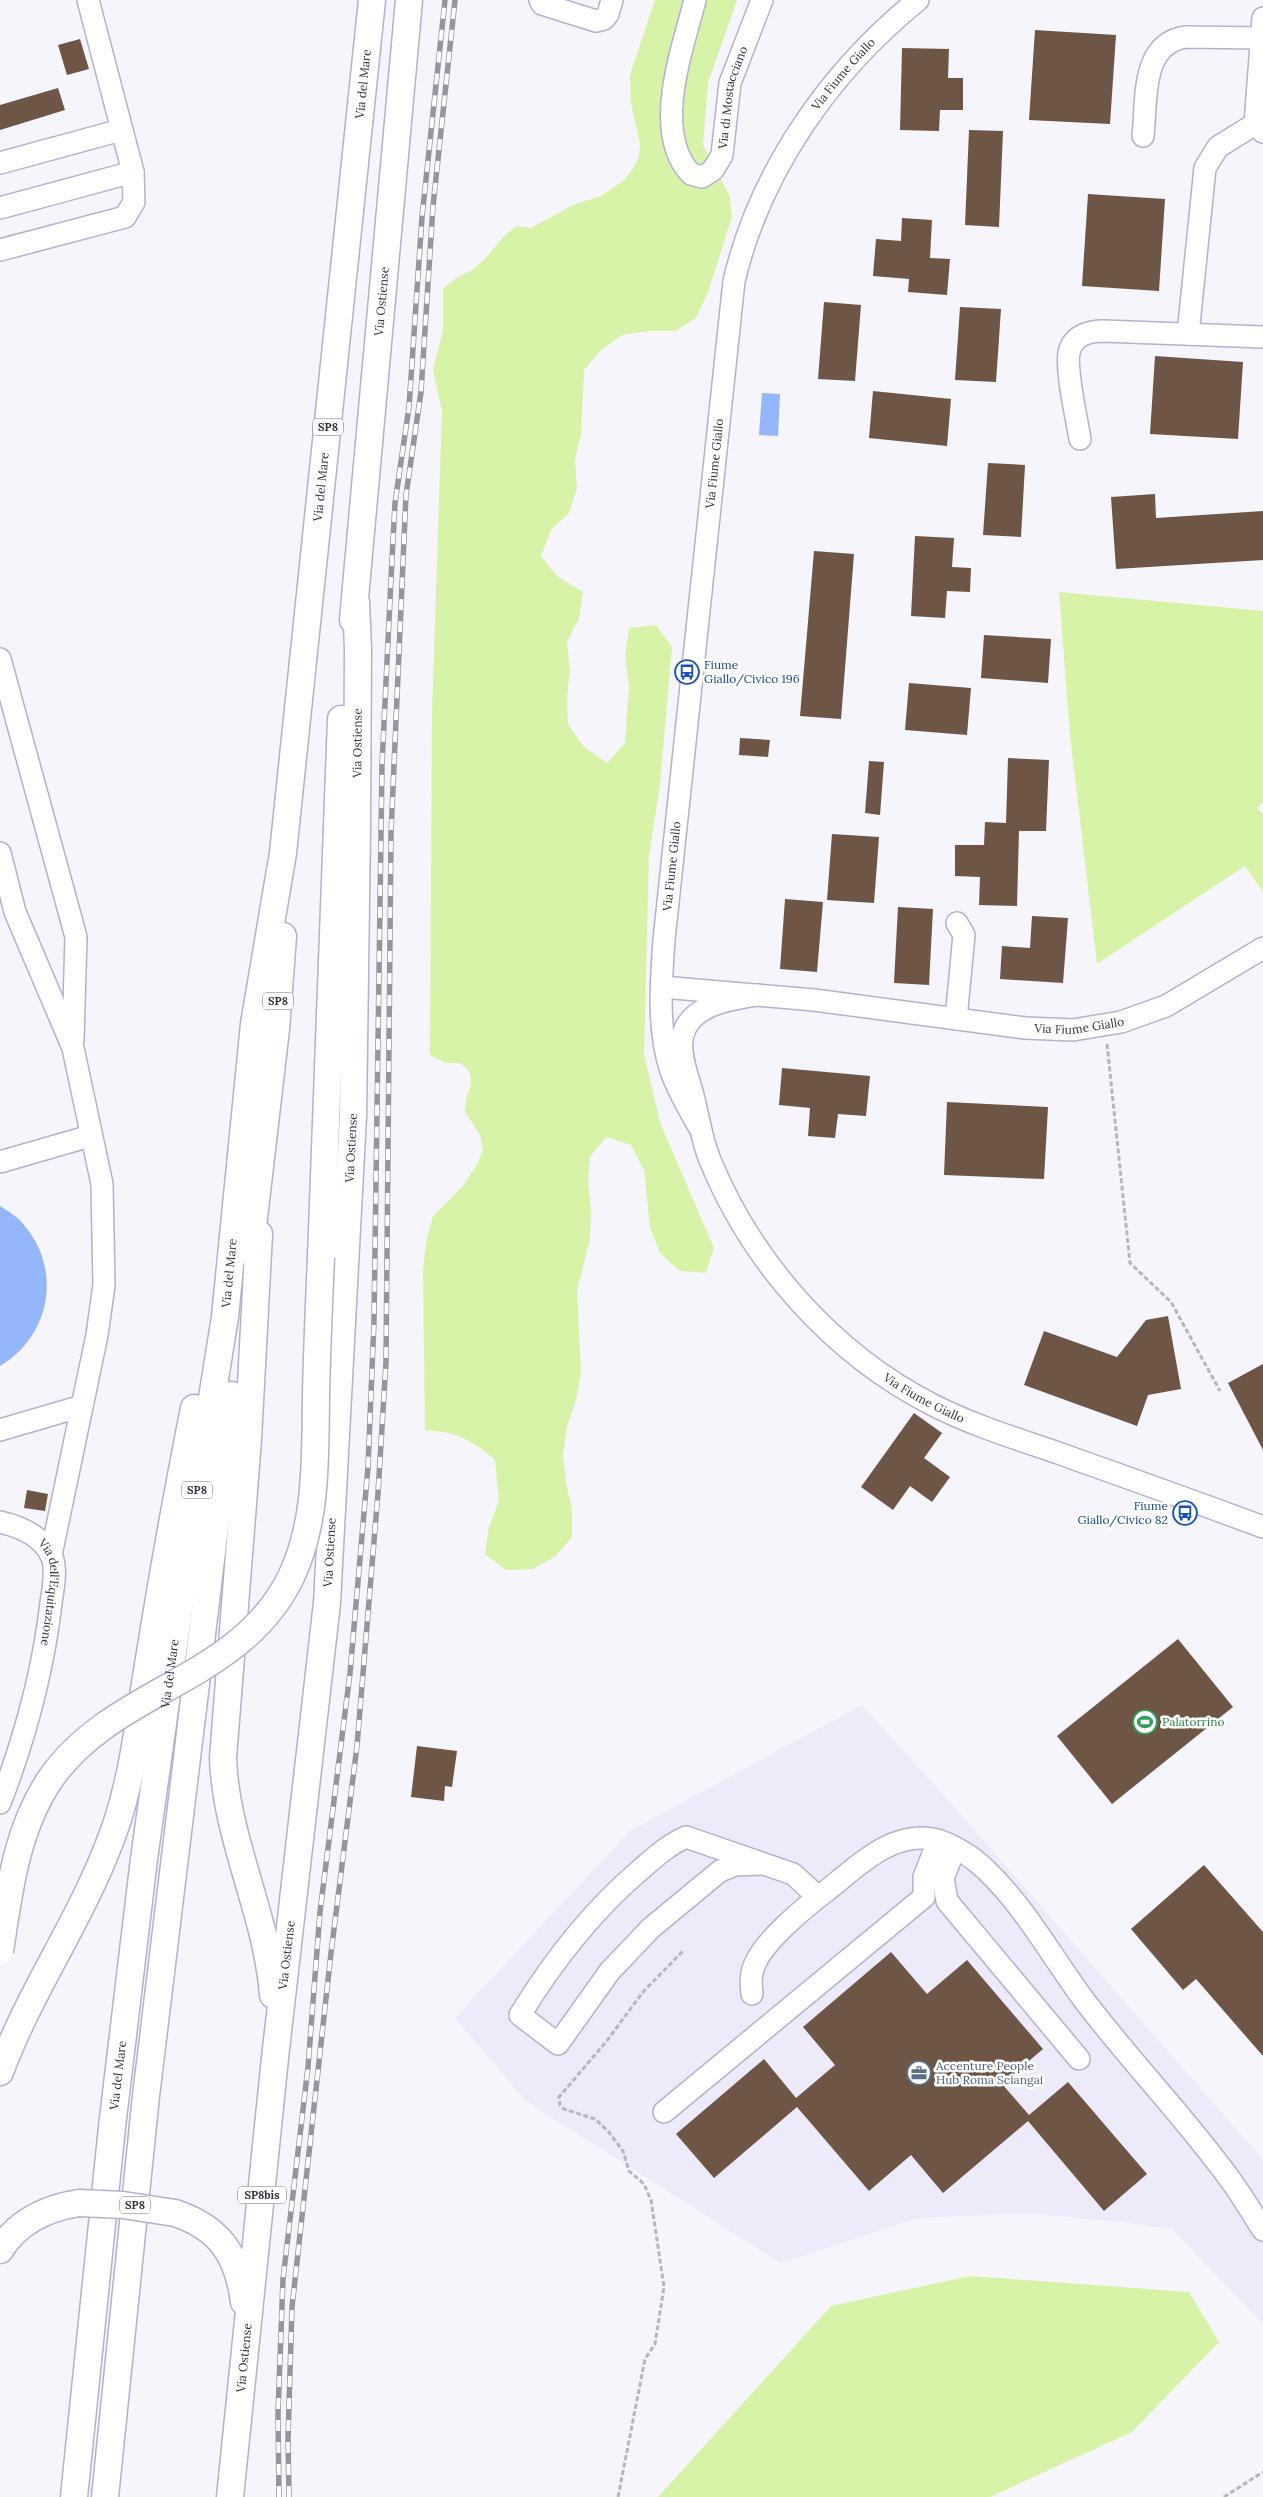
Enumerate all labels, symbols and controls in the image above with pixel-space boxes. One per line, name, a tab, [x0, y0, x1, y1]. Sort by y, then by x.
street label: Via Fiume Giallo	[808, 35, 878, 114]
street label: Via di Mostacciano	[715, 44, 750, 151]
street label: Via del Mare	[352, 48, 374, 120]
street label: Via Ostiense	[371, 266, 392, 337]
road number: SP8	[313, 418, 343, 436]
street label: Via Fiume Giallo	[702, 418, 726, 510]
street label: Via del Mare	[310, 451, 332, 523]
place label: Fiume Giallo/Civico 196	[704, 657, 800, 687]
bus stop icon: Fiume Giallo/Civico 196	[674, 659, 700, 685]
street label: Via Ostiense	[349, 708, 365, 779]
street label: Via Fiume Giallo	[659, 821, 684, 913]
road number: SP8	[263, 992, 293, 1009]
street label: Via Fiume Giallo	[1033, 1014, 1125, 1037]
street label: Via Ostiense	[341, 1112, 360, 1184]
street label: Via del Mare	[218, 1237, 240, 1309]
street label: Via Fiume Giallo	[880, 1369, 967, 1426]
road number: SP8	[182, 1482, 212, 1498]
place label: Fiume Giallo/Civico 82	[1077, 1498, 1168, 1528]
bus stop icon: Fiume Giallo/Civico 82	[1172, 1500, 1198, 1526]
street label: Via Ostiense	[320, 1517, 339, 1588]
street label: Via dell'Equitazione	[35, 1535, 63, 1648]
street label: Via del Mare	[157, 1638, 182, 1710]
sports icon: Palatorrino	[1132, 1709, 1158, 1735]
place label: Palatorrino	[1162, 1714, 1225, 1729]
street label: Via Ostiense	[275, 1919, 298, 1991]
street label: Via del Mare	[106, 2039, 129, 2112]
place label: Accenture People Hub Roma Sciangai	[935, 2058, 1043, 2087]
office icon: Accenture People Hub Roma Sciangai	[906, 2060, 932, 2086]
road number: SP8bis	[238, 2186, 286, 2204]
road number: SP8	[120, 2196, 150, 2214]
street label: Via Ostiense	[233, 2322, 255, 2394]

